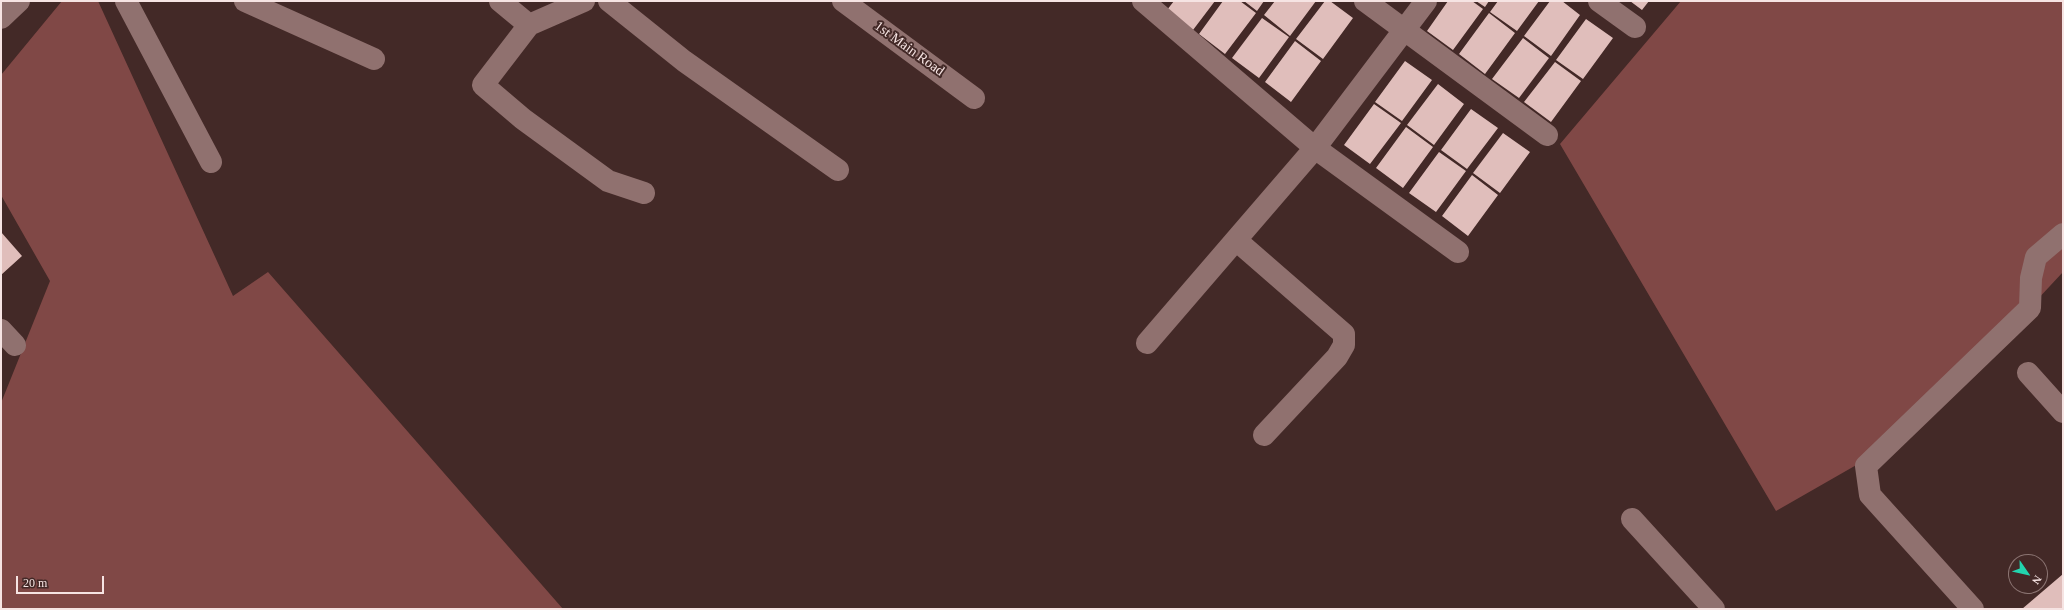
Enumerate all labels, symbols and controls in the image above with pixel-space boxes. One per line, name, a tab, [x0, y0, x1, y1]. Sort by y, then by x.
street label: 1st Main Road	[871, 18, 947, 80]
north arrow	[2008, 554, 2048, 594]
scale bar	[18, 568, 106, 594]
text: N	[2030, 573, 2044, 587]
text: 20 m	[23, 576, 47, 590]

